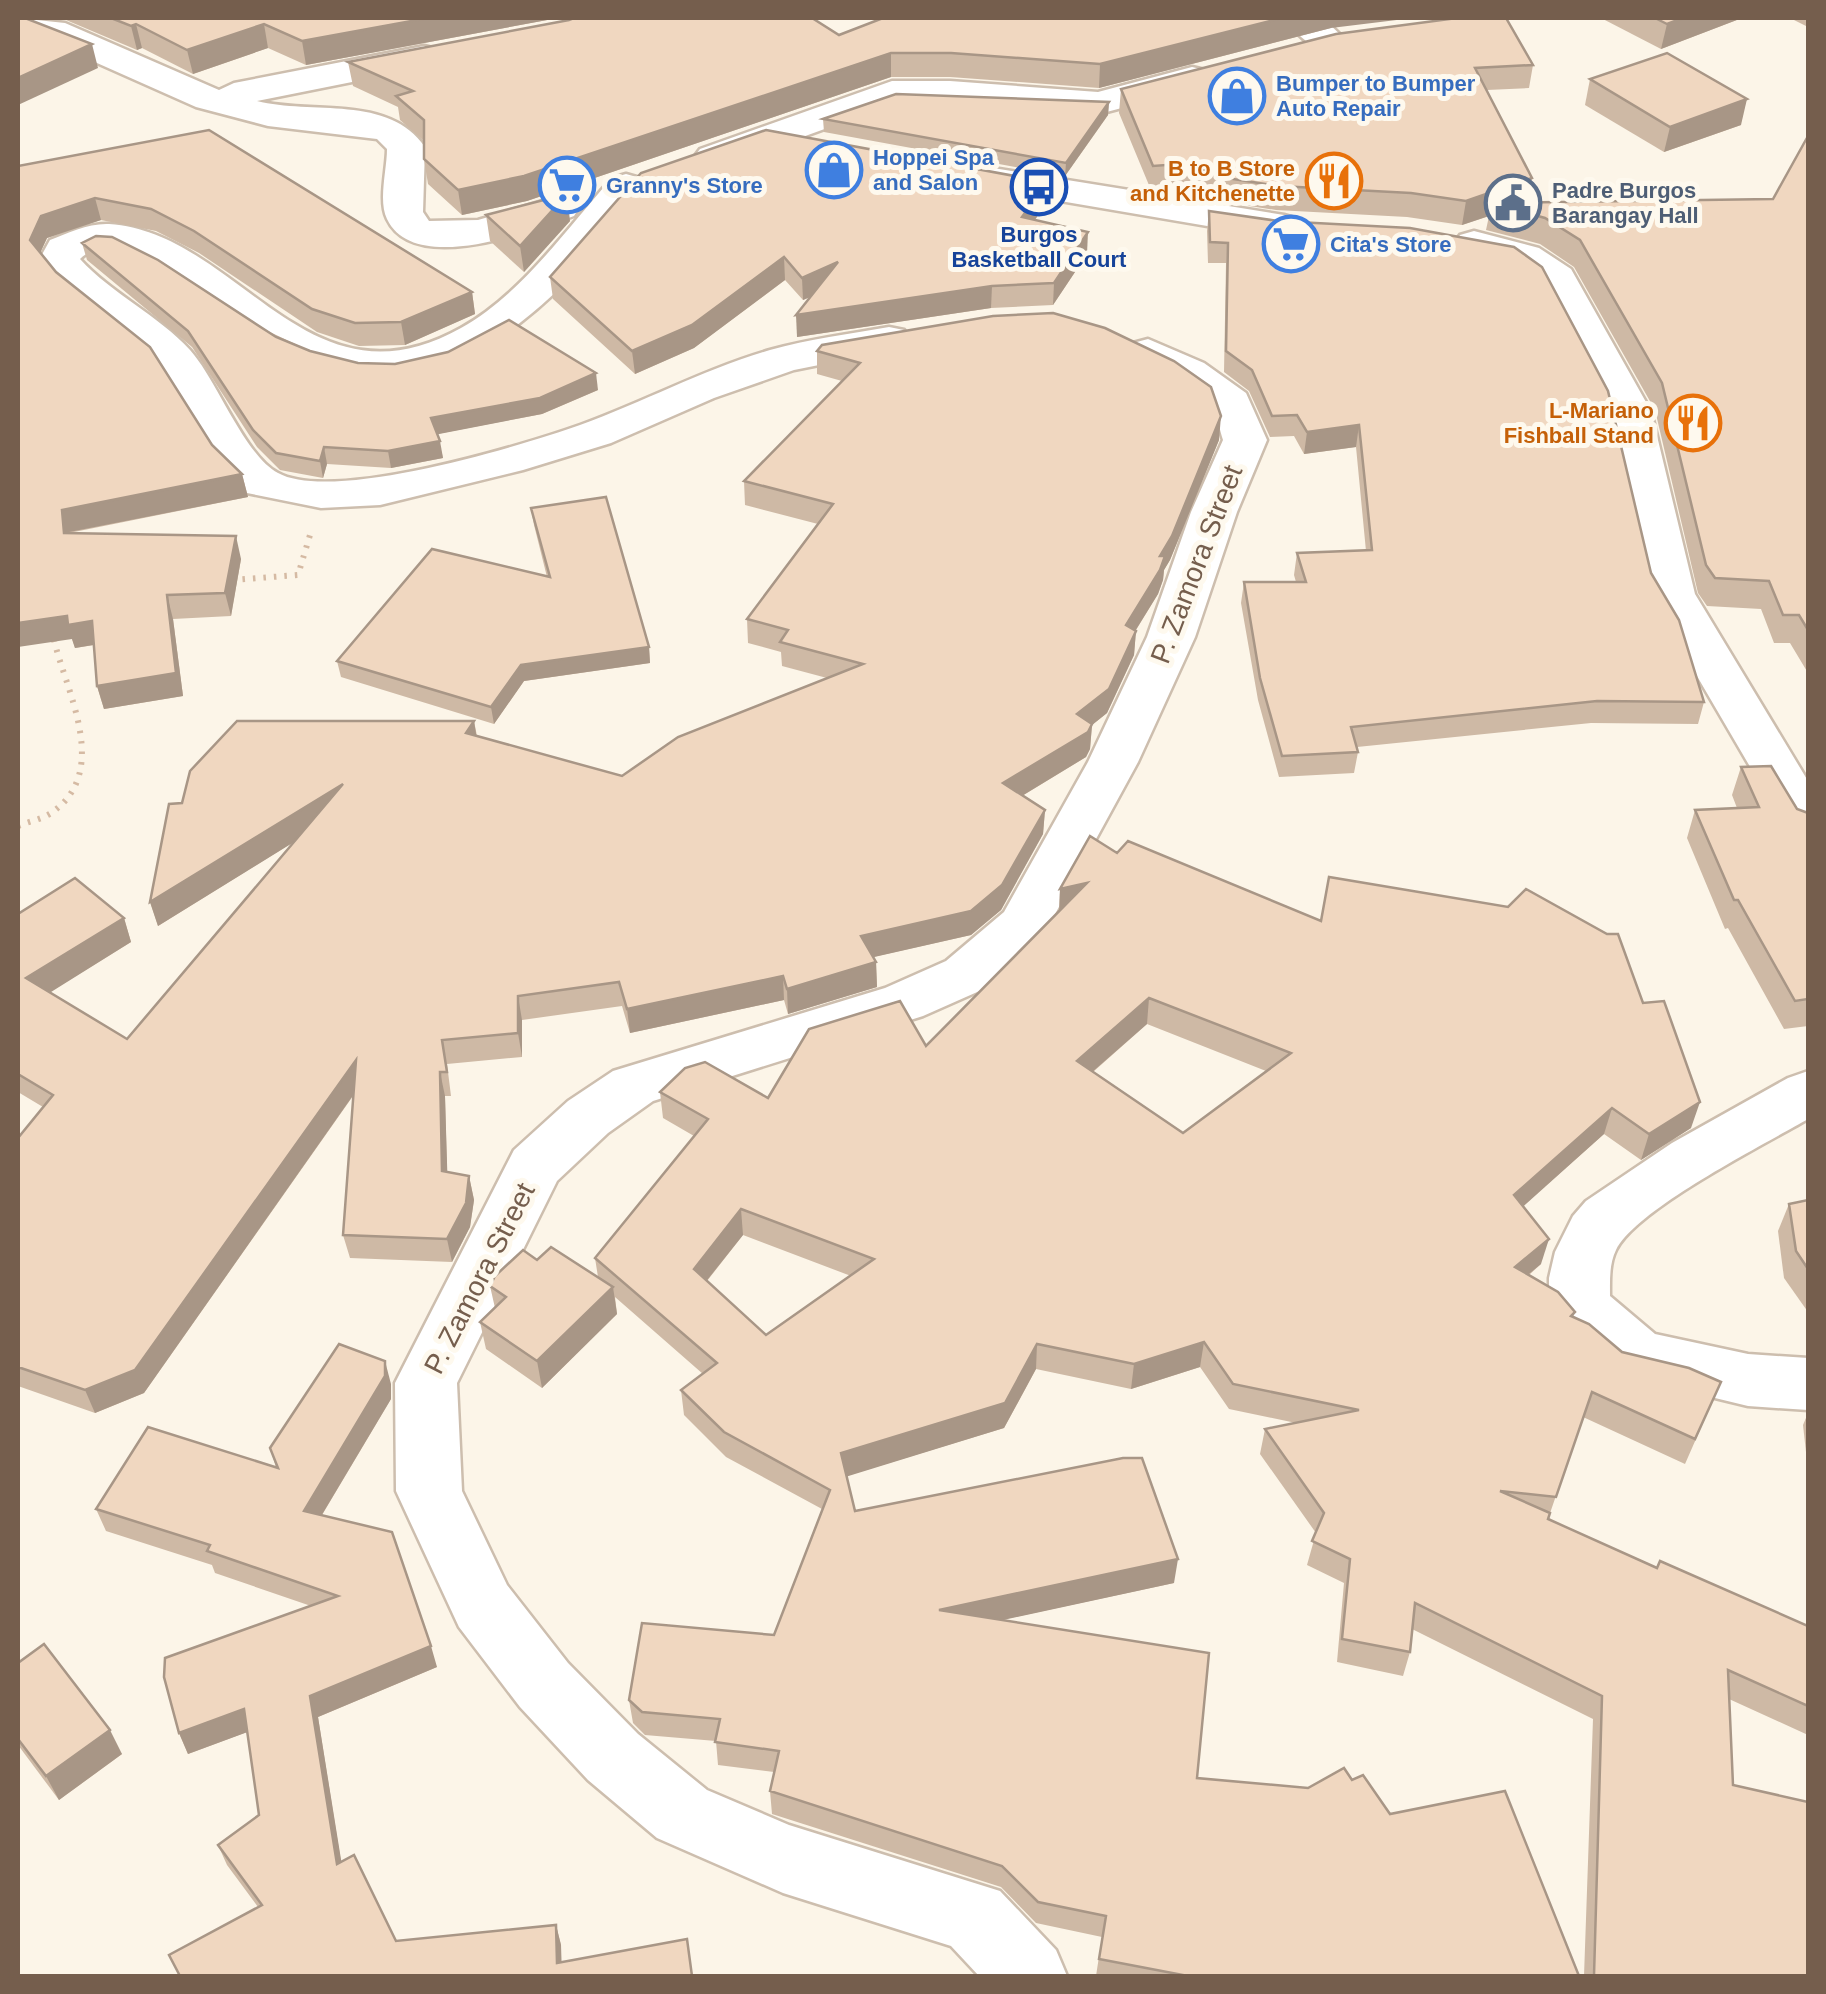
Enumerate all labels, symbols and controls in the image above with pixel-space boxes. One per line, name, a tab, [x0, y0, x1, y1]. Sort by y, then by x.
shop icon: Bumper to Bumper Auto Repair	[1207, 66, 1267, 126]
place label: Bumper to Bumper Auto Repair	[1276, 71, 1476, 121]
shop icon: Hoppei Spa and Salon	[804, 140, 864, 200]
place label: Hoppei Spa and Salon	[873, 145, 995, 195]
restaurant icon: B to B Store and Kitchenette	[1304, 151, 1364, 211]
supermarket icon: Granny's Store	[537, 155, 597, 215]
place label: B to B Store and Kitchenette	[1130, 156, 1295, 206]
bus stop icon: Burgos Basketball Court	[1009, 157, 1069, 217]
place label: Granny's Store	[606, 173, 763, 198]
public building icon: Padre Burgos Barangay Hall	[1483, 173, 1543, 233]
place label: Padre Burgos Barangay Hall	[1552, 178, 1699, 228]
supermarket icon: Cita's Store	[1261, 214, 1321, 274]
place label: Burgos Basketball Court	[952, 222, 1127, 272]
place label: Cita's Store	[1330, 232, 1451, 257]
restaurant icon: L-Mariano Fishball Stand	[1663, 393, 1723, 453]
place label: L-Mariano Fishball Stand	[1504, 398, 1654, 448]
street label: P. Zamora Street	[1144, 461, 1249, 668]
street label: P. Zamora Street	[418, 1178, 541, 1379]

